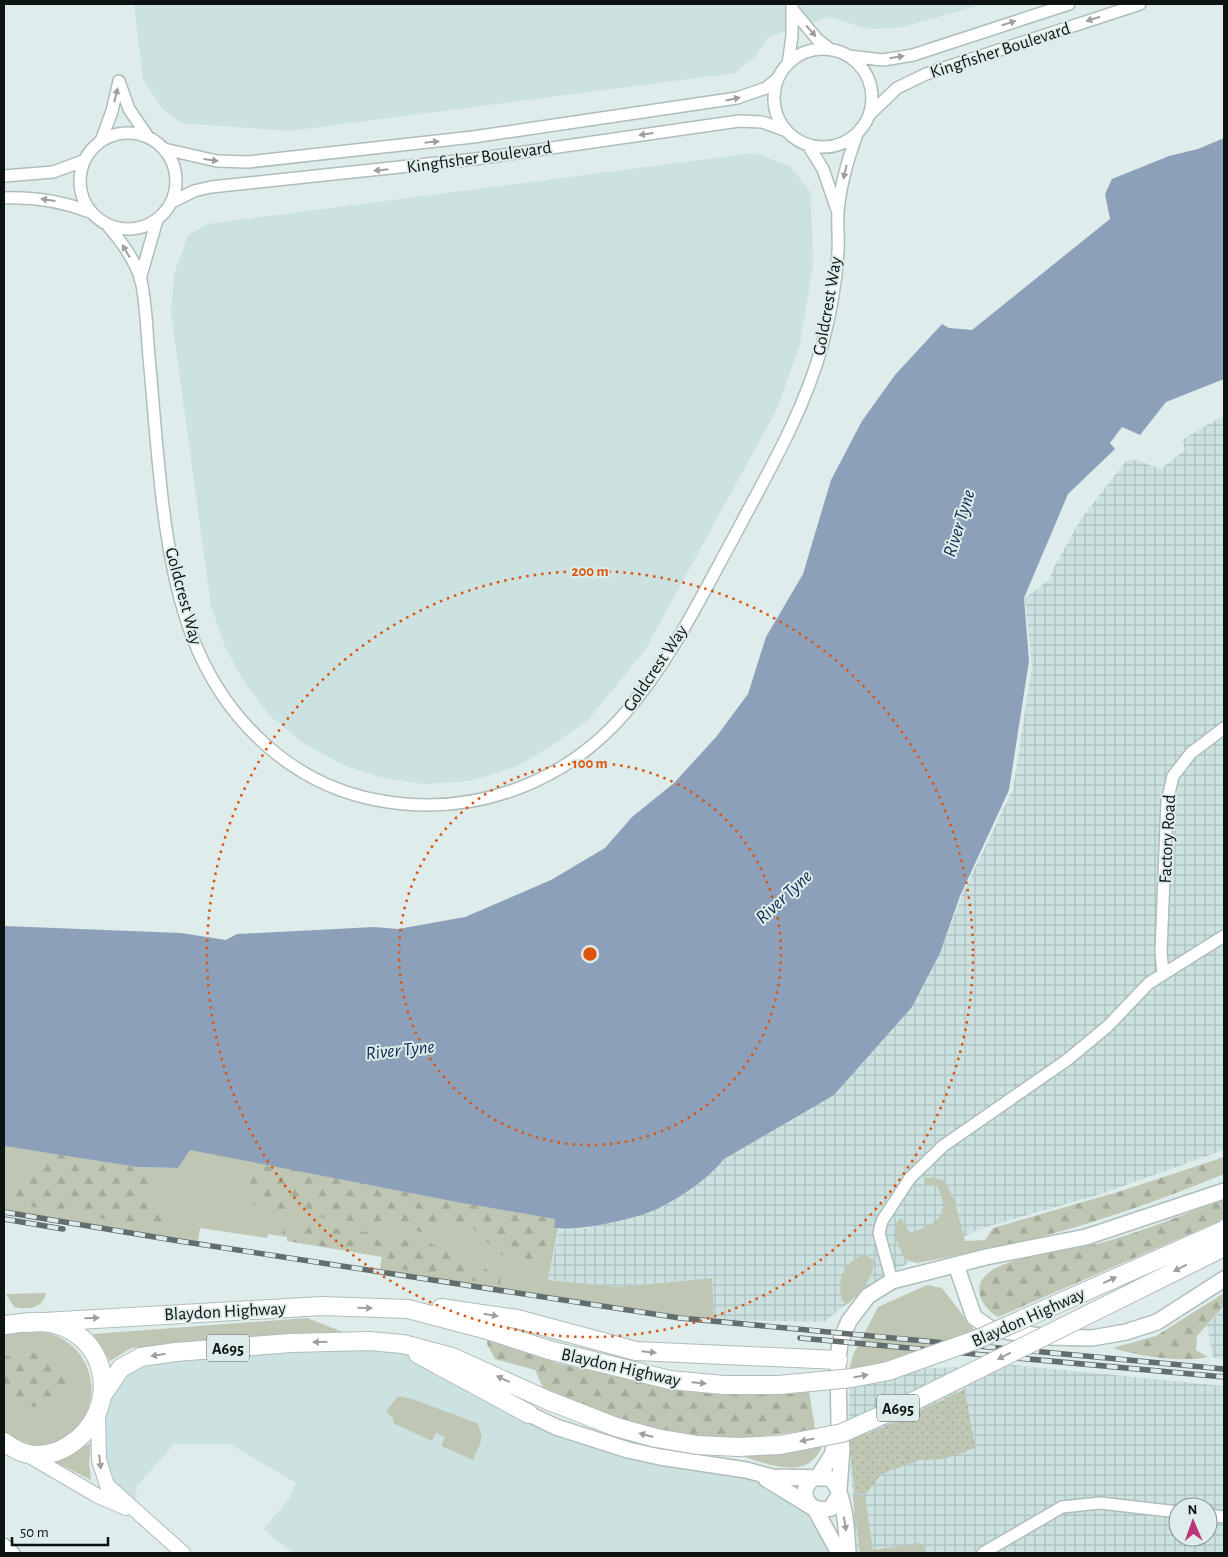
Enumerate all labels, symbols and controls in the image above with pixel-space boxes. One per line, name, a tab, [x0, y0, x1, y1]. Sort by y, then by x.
one-way arrow	[1086, 16, 1101, 23]
one-way arrow	[1001, 19, 1016, 27]
street label: Kingfisher Boulevard	[928, 20, 1073, 82]
one-way arrow	[805, 25, 817, 37]
one-way arrow	[890, 53, 906, 61]
one-way arrow	[112, 87, 120, 102]
one-way arrow	[725, 95, 741, 103]
one-way arrow	[637, 130, 653, 138]
one-way arrow	[424, 138, 440, 146]
street label: Kingfisher Boulevard	[406, 139, 553, 177]
one-way arrow	[204, 156, 220, 164]
one-way arrow	[841, 165, 849, 180]
one-way arrow	[372, 166, 388, 174]
one-way arrow	[39, 196, 55, 204]
one-way arrow	[122, 244, 131, 258]
street label: Goldcrest Way	[810, 255, 846, 357]
water label: River Tyne	[940, 488, 979, 559]
street label: Goldcrest Way	[161, 546, 205, 647]
text: 200 m	[571, 564, 609, 579]
street label: Goldcrest Way	[620, 622, 691, 715]
text: 100 m	[572, 756, 608, 771]
street label: Factory Road	[1157, 794, 1179, 884]
water label: River Tyne	[752, 867, 816, 928]
centre of rings	[581, 945, 599, 963]
water label: River Tyne	[365, 1037, 436, 1064]
one-way arrow	[1173, 1264, 1188, 1272]
one-way arrow	[1103, 1276, 1117, 1284]
street label: Blaydon Highway	[969, 1285, 1088, 1351]
street label: Blaydon Highway	[164, 1300, 287, 1324]
one-way arrow	[357, 1304, 373, 1312]
one-way arrow	[483, 1311, 499, 1319]
one-way arrow	[84, 1314, 100, 1322]
road number: A695	[207, 1335, 249, 1362]
one-way arrow	[312, 1338, 328, 1346]
street label: Blaydon Highway	[559, 1345, 683, 1391]
one-way arrow	[641, 1348, 657, 1356]
one-way arrow	[150, 1351, 166, 1359]
one-way arrow	[996, 1352, 1011, 1361]
one-way arrow	[854, 1372, 870, 1380]
one-way arrow	[495, 1375, 510, 1384]
one-way arrow	[692, 1379, 708, 1387]
road number: A695	[877, 1395, 919, 1422]
one-way arrow	[638, 1431, 653, 1439]
one-way arrow	[798, 1436, 814, 1444]
one-way arrow	[96, 1454, 104, 1470]
north arrow	[1168, 1497, 1218, 1547]
text: N	[1187, 1503, 1198, 1517]
scale bar	[12, 1514, 109, 1546]
one-way arrow	[842, 1516, 850, 1532]
text: 50 m	[20, 1525, 49, 1540]

